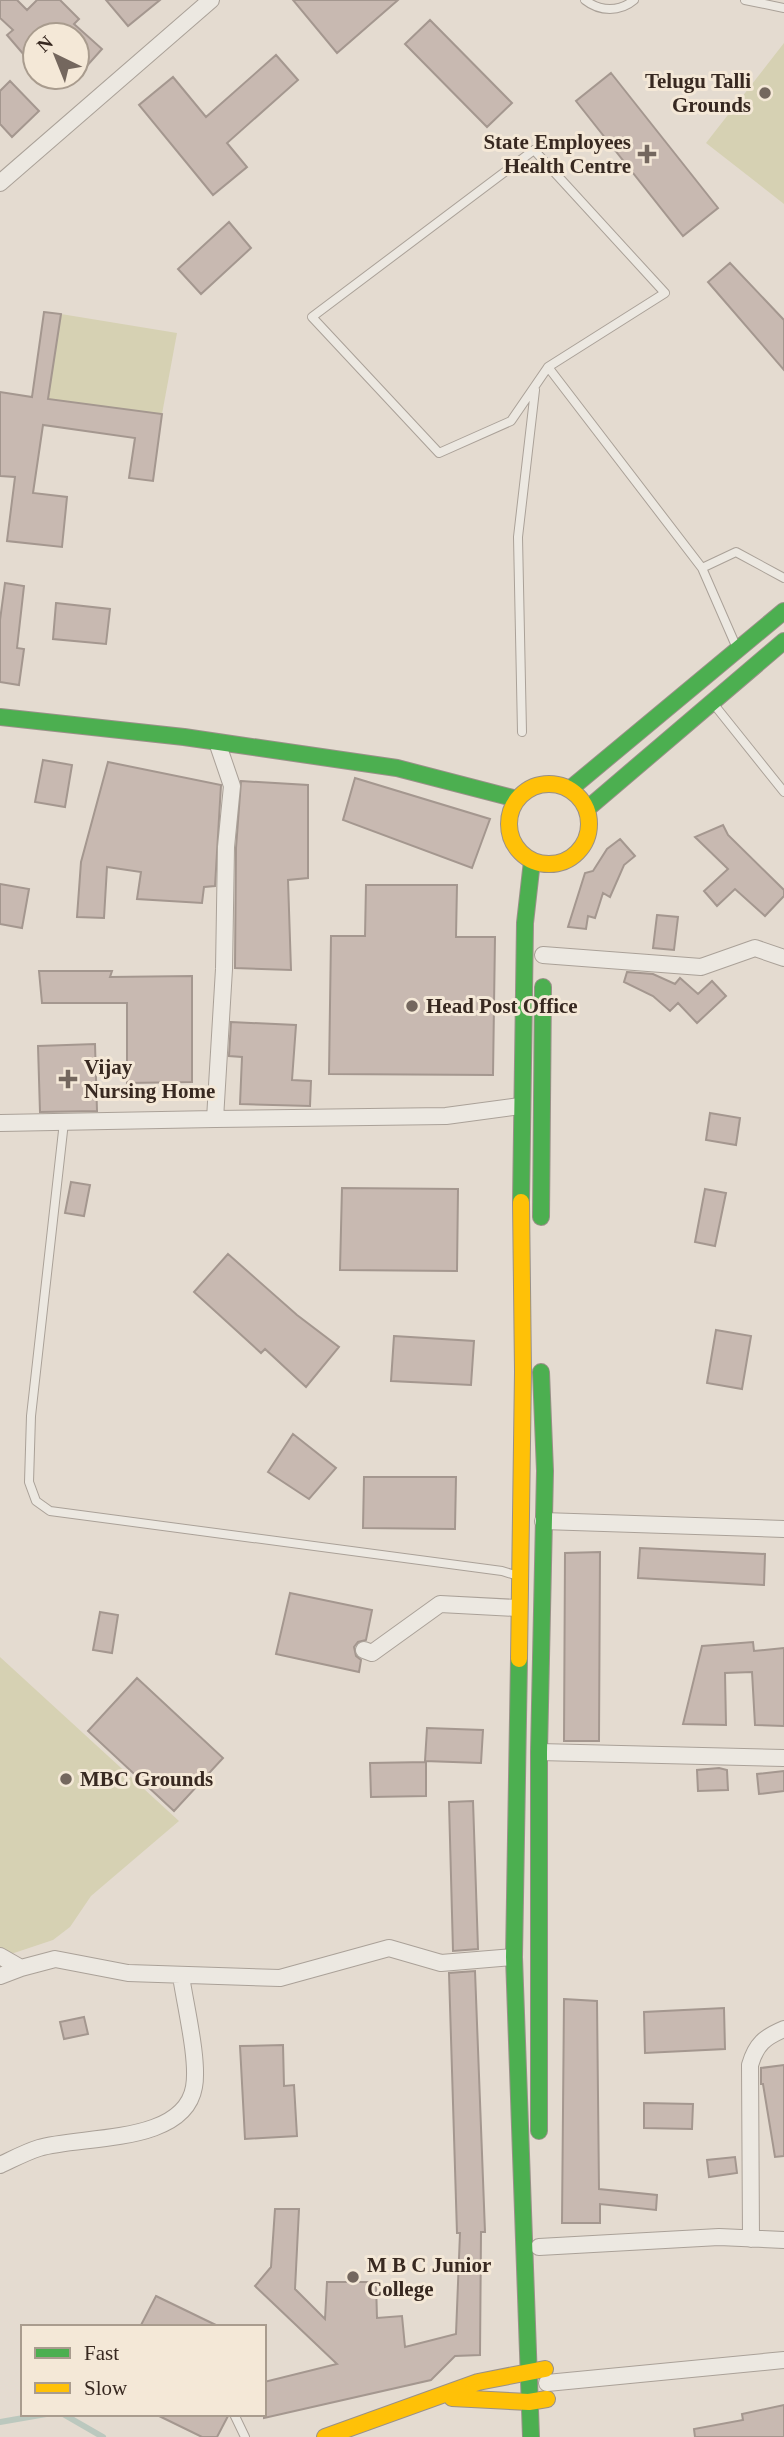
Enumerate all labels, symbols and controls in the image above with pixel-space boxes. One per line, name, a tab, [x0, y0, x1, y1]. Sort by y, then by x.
north arrow	[21, 21, 91, 91]
text: N	[33, 31, 57, 56]
place label: Telugu Talli Grounds	[645, 69, 751, 117]
marker: Telugu Talli Grounds	[757, 85, 773, 101]
place label: State Employees Health Centre	[483, 130, 631, 178]
marker: State Employees Health Centre	[637, 144, 657, 164]
place label: Head Post Office	[426, 994, 578, 1018]
marker: Head Post Office	[404, 998, 420, 1014]
place label: Vijay Nursing Home	[84, 1055, 215, 1103]
marker: Vijay Nursing Home	[58, 1069, 78, 1089]
place label: MBC Grounds	[80, 1767, 213, 1791]
marker: MBC Grounds	[58, 1771, 74, 1787]
place label: M B C Junior College	[367, 2253, 491, 2301]
marker: M B C Junior College	[345, 2269, 361, 2285]
legend	[21, 2325, 266, 2416]
text: Fast	[84, 2341, 119, 2365]
text: Slow	[84, 2376, 128, 2400]

